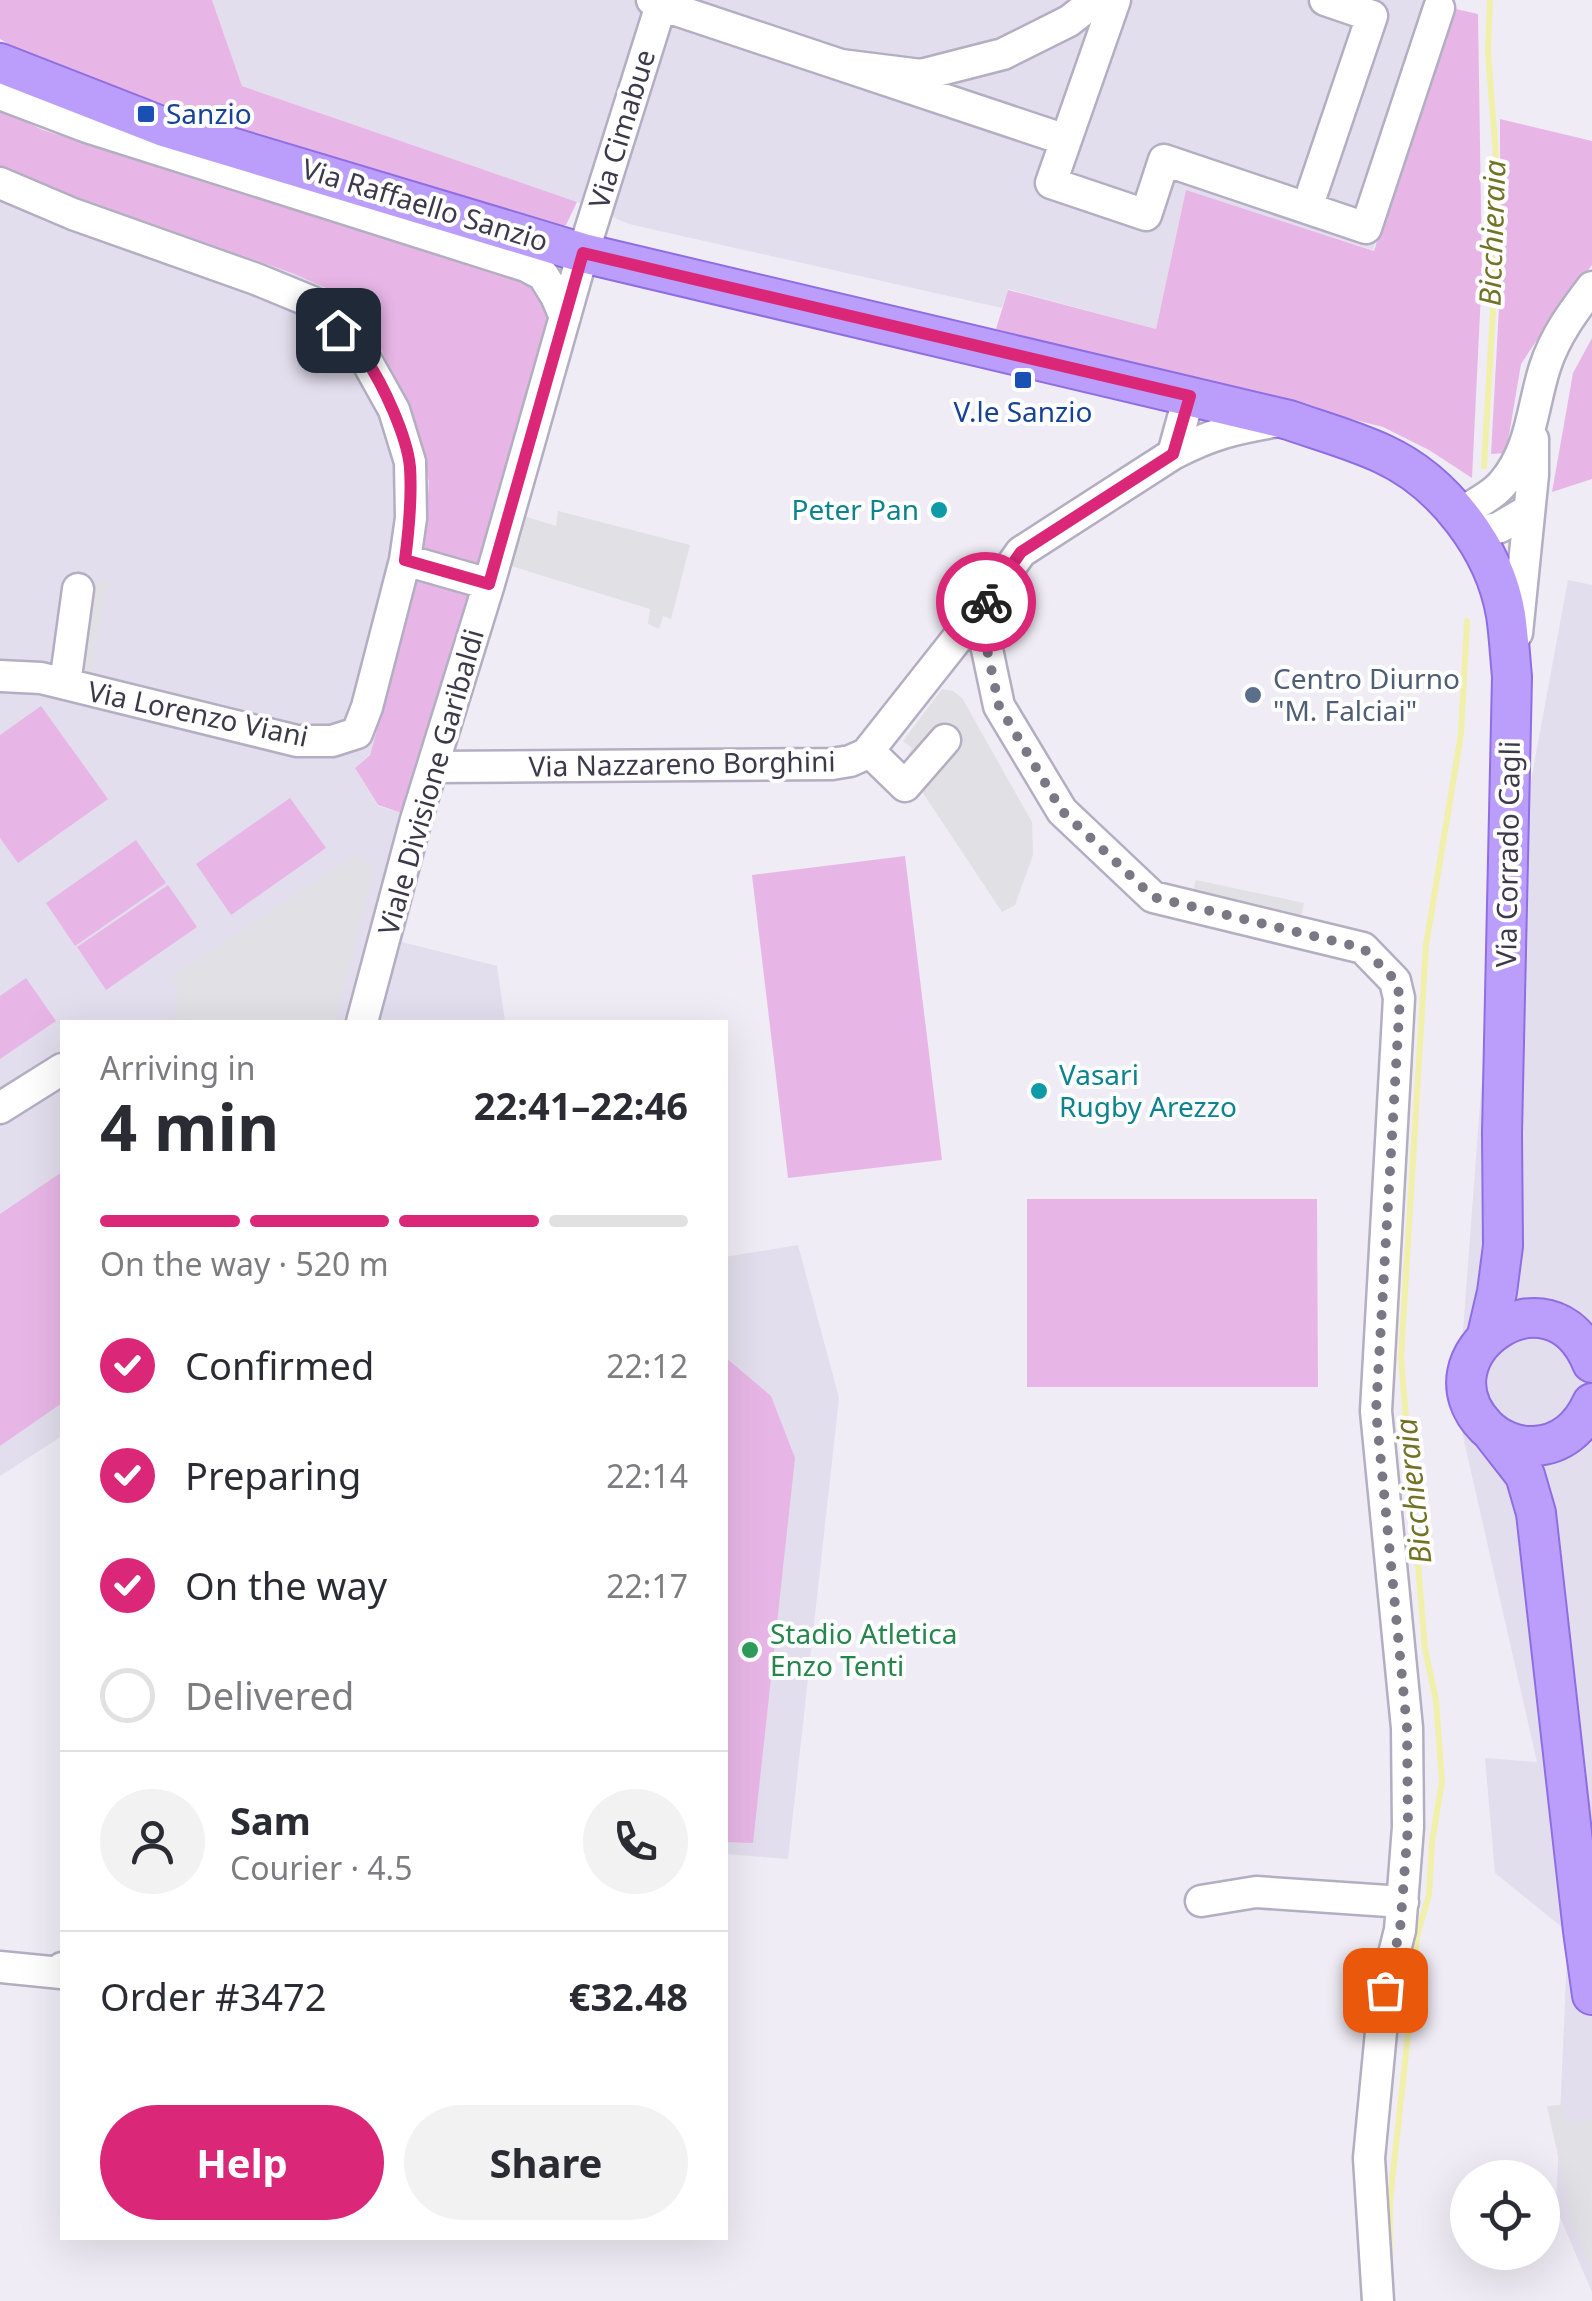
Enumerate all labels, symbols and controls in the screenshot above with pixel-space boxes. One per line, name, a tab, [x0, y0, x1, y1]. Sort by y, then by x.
street label: Via Cimabue	[579, 45, 663, 213]
place label: Sanzio	[166, 94, 252, 132]
marker: Sanzio	[135, 103, 157, 125]
street label: Via Raffaello Sanzio	[298, 149, 553, 260]
water label: Bicchieraia	[1468, 159, 1515, 307]
pin	[296, 288, 381, 373]
icon: home	[311, 303, 366, 358]
marker: V.le Sanzio	[1012, 369, 1034, 391]
place label: V.le Sanzio	[954, 392, 1092, 430]
place label: Peter Pan	[792, 490, 919, 528]
marker: Peter Pan	[928, 499, 950, 521]
courier	[936, 552, 1036, 652]
icon: bike	[959, 575, 1014, 630]
street label: Viale Divisione Garibaldi	[368, 624, 492, 939]
place label: Centro Diurno "M. Falciai"	[1273, 659, 1460, 729]
street label: Via Lorenzo Viani	[85, 671, 312, 755]
marker: Centro Diurno "M. Falciai"	[1242, 684, 1264, 706]
street label: Via Corrado Cagli	[1486, 740, 1528, 968]
street label: Via Nazzareno Borghini	[528, 741, 836, 785]
text: Arriving in	[100, 1046, 255, 1089]
place label: Vasari Rugby Arezzo	[1059, 1055, 1237, 1125]
text: 22:41–22:46	[474, 1079, 688, 1131]
marker: Vasari Rugby Arezzo	[1028, 1080, 1050, 1102]
text: 4 min	[100, 1082, 279, 1170]
text: On the way · 520 m	[100, 1242, 389, 1285]
icon: check	[100, 1338, 155, 1393]
text: Confirmed	[185, 1339, 374, 1391]
text: 22:12	[606, 1344, 688, 1387]
water label: Bicchieraia	[1384, 1416, 1441, 1566]
icon: check	[100, 1448, 155, 1503]
text: Preparing	[185, 1449, 361, 1501]
text: 22:14	[606, 1454, 688, 1497]
icon: check	[100, 1558, 155, 1613]
text: On the way	[185, 1559, 387, 1611]
text: 22:17	[606, 1564, 688, 1607]
place label: Stadio Atletica Enzo Tenti	[770, 1614, 957, 1684]
marker: Stadio Atletica Enzo Tenti	[739, 1639, 761, 1661]
text: Delivered	[185, 1669, 354, 1721]
button: person	[100, 1789, 205, 1894]
button: phone	[583, 1789, 688, 1894]
text: Sam	[230, 1794, 311, 1846]
text: Courier · 4.5	[230, 1846, 413, 1889]
pin	[1343, 1948, 1428, 2033]
icon: bag	[1358, 1963, 1413, 2018]
text: Order #3472	[100, 1970, 326, 2022]
text: €32.48	[569, 1970, 688, 2022]
button: Help	[100, 2105, 384, 2220]
button: Share	[404, 2105, 688, 2220]
map controls	[1450, 2160, 1560, 2270]
button: locate	[1450, 2160, 1560, 2270]

